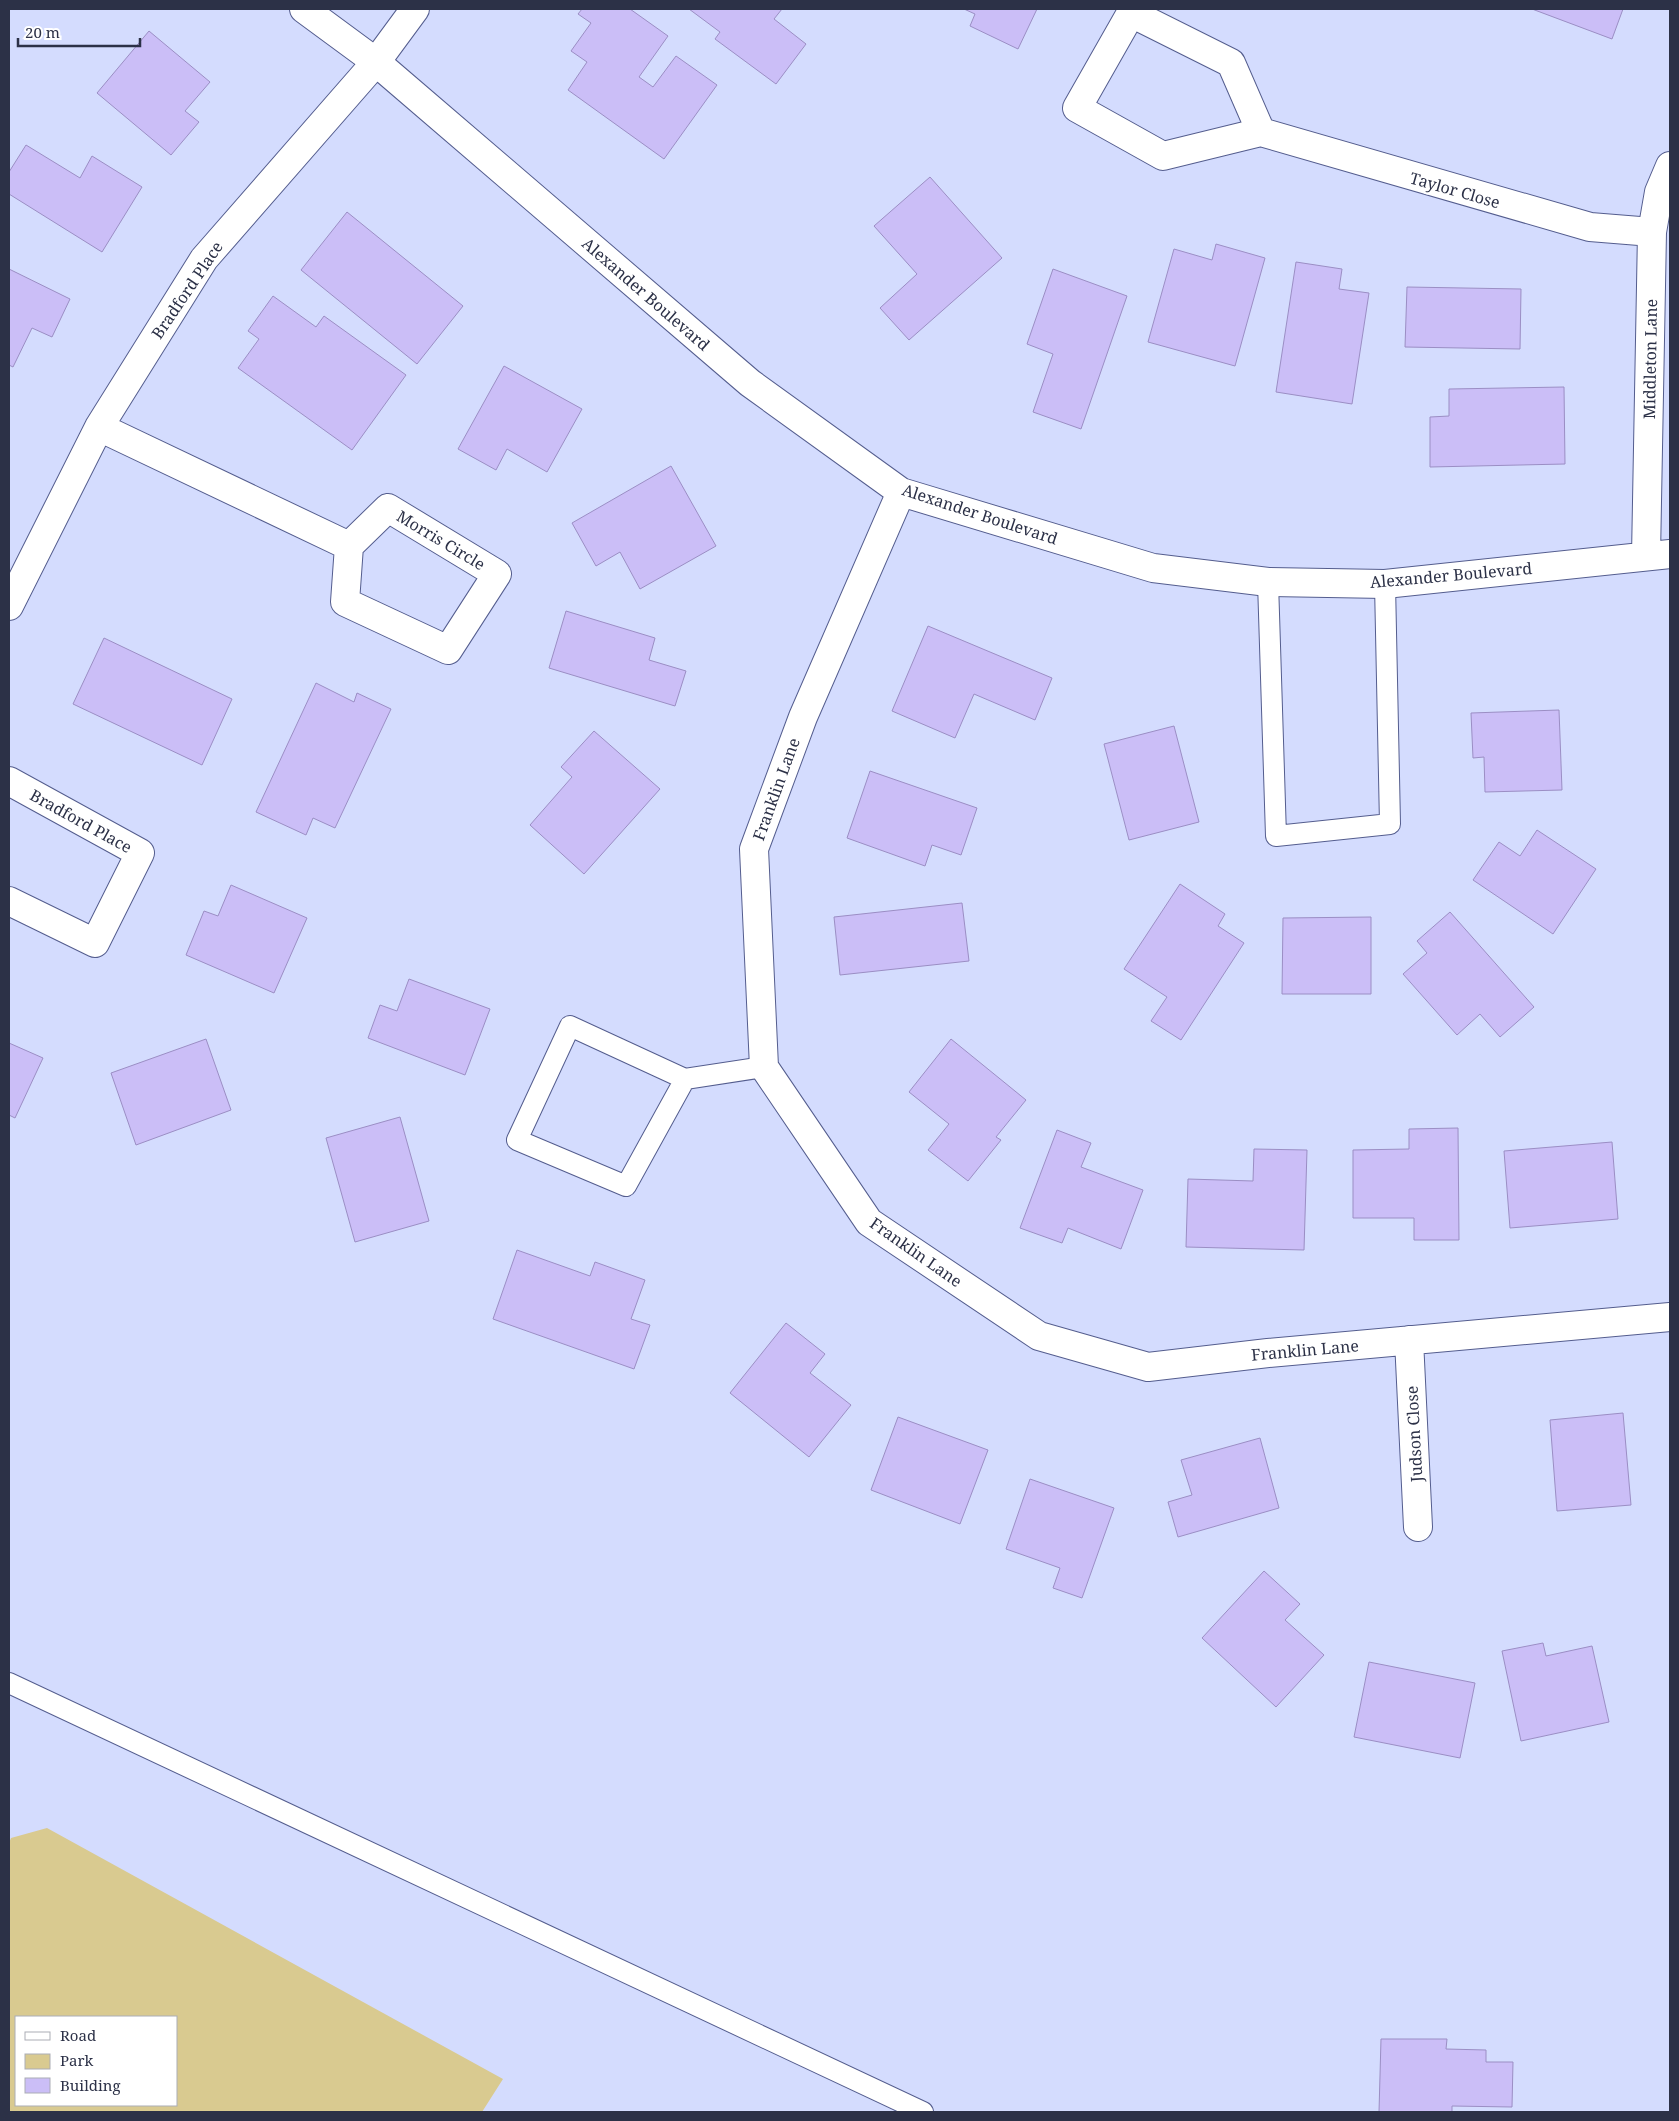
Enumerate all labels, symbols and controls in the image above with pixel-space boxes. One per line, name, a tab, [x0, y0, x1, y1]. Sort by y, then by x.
scale bar	[18, 15, 140, 47]
text: 20 m	[25, 22, 60, 42]
street label: Taylor Close	[1407, 167, 1503, 213]
street label: Alexander Boulevard	[577, 232, 715, 356]
street label: Bradford Place	[146, 237, 228, 343]
street label: Middleton Lane	[1638, 299, 1662, 419]
street label: Alexander Boulevard	[899, 478, 1061, 550]
street label: Morris Circle	[393, 505, 489, 575]
street label: Alexander Boulevard	[1369, 557, 1533, 593]
street label: Franklin Lane	[747, 735, 805, 843]
street label: Bradford Place	[26, 784, 136, 858]
street label: Franklin Lane	[866, 1212, 966, 1292]
street label: Franklin Lane	[1250, 1334, 1360, 1366]
street label: Judson Close	[1400, 1385, 1428, 1484]
legend	[15, 2016, 178, 2106]
text: Road	[60, 2025, 96, 2045]
text: Park	[60, 2050, 94, 2070]
text: Building	[60, 2075, 121, 2095]

